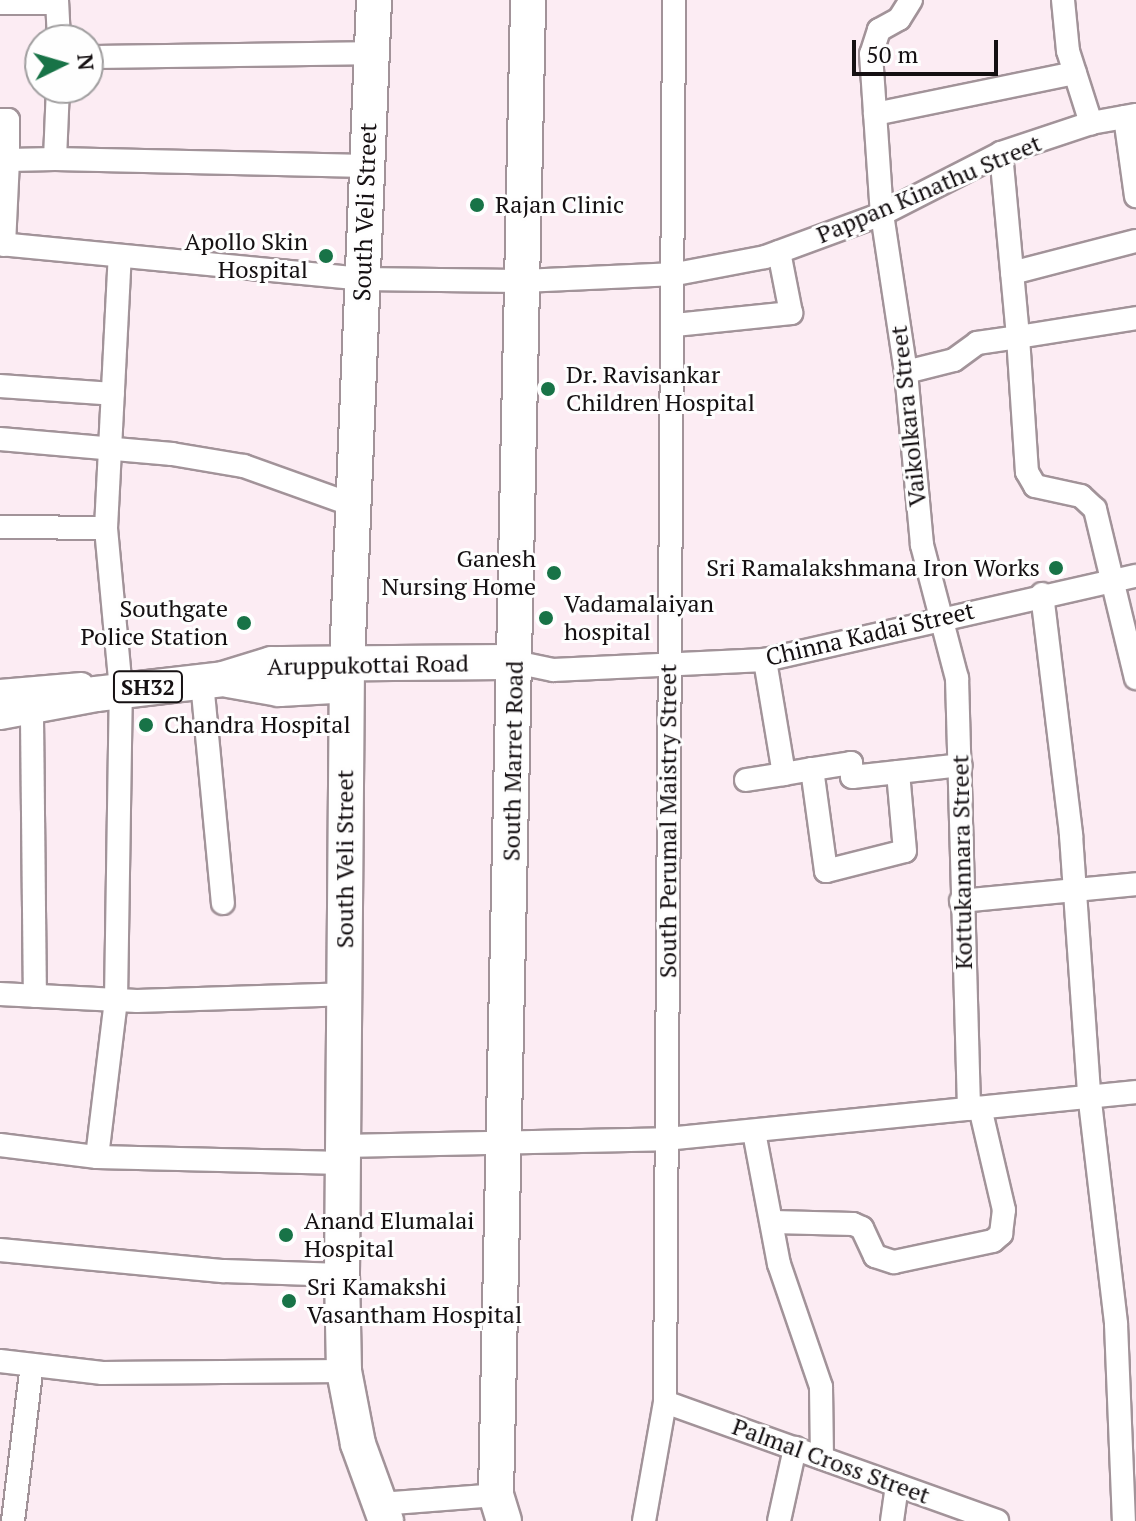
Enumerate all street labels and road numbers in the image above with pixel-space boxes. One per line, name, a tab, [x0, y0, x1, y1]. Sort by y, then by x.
street label: South Veli Street	[347, 122, 383, 302]
street label: Pappan Kinathu Street	[812, 129, 1046, 249]
street label: Vaikolkara Street	[884, 324, 932, 508]
street label: Chinna Kadai Street	[763, 596, 977, 672]
street label: Aruppukottai Road	[267, 649, 469, 681]
street label: South Marret Road	[497, 661, 529, 861]
street label: South Perumal Maistry Street	[654, 664, 682, 978]
road number: SH32	[112, 669, 184, 705]
street label: Kottukannara Street	[946, 754, 978, 970]
street label: South Veli Street	[331, 769, 359, 949]
street label: Palmal Cross Street	[728, 1412, 934, 1510]

